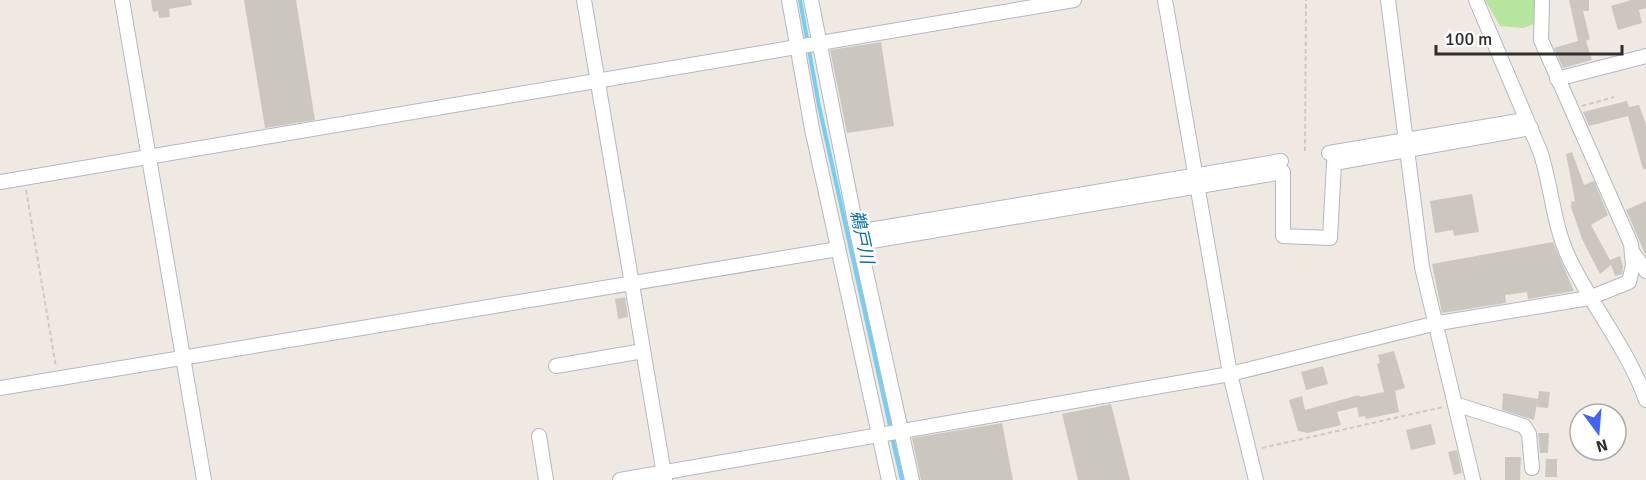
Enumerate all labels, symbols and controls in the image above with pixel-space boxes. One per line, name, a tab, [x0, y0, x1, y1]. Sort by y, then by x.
scale bar	[1436, 18, 1622, 56]
text: 100 m	[1445, 28, 1492, 50]
water label: 鵜戸川	[846, 208, 879, 268]
north arrow	[1568, 402, 1628, 462]
text: N	[1594, 434, 1610, 457]

